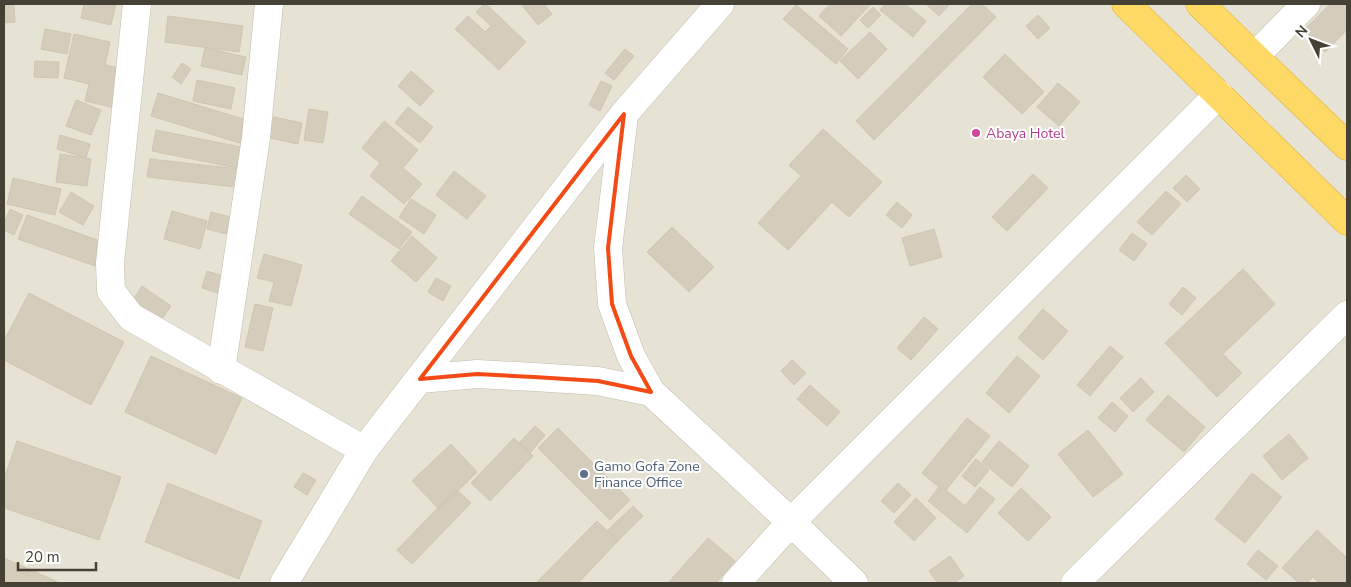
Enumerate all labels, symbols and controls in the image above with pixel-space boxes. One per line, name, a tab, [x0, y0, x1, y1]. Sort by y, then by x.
north arrow	[1286, 15, 1336, 65]
text: N	[1291, 21, 1312, 42]
place label: Abaya Hotel	[986, 124, 1065, 143]
marker: Abaya Hotel	[970, 127, 982, 139]
place label: Gamo Gofa Zone Finance Office	[594, 457, 700, 492]
marker: Gamo Gofa Zone Finance Office	[578, 468, 590, 480]
scale bar	[18, 540, 95, 572]
text: 20 m	[25, 547, 60, 567]

